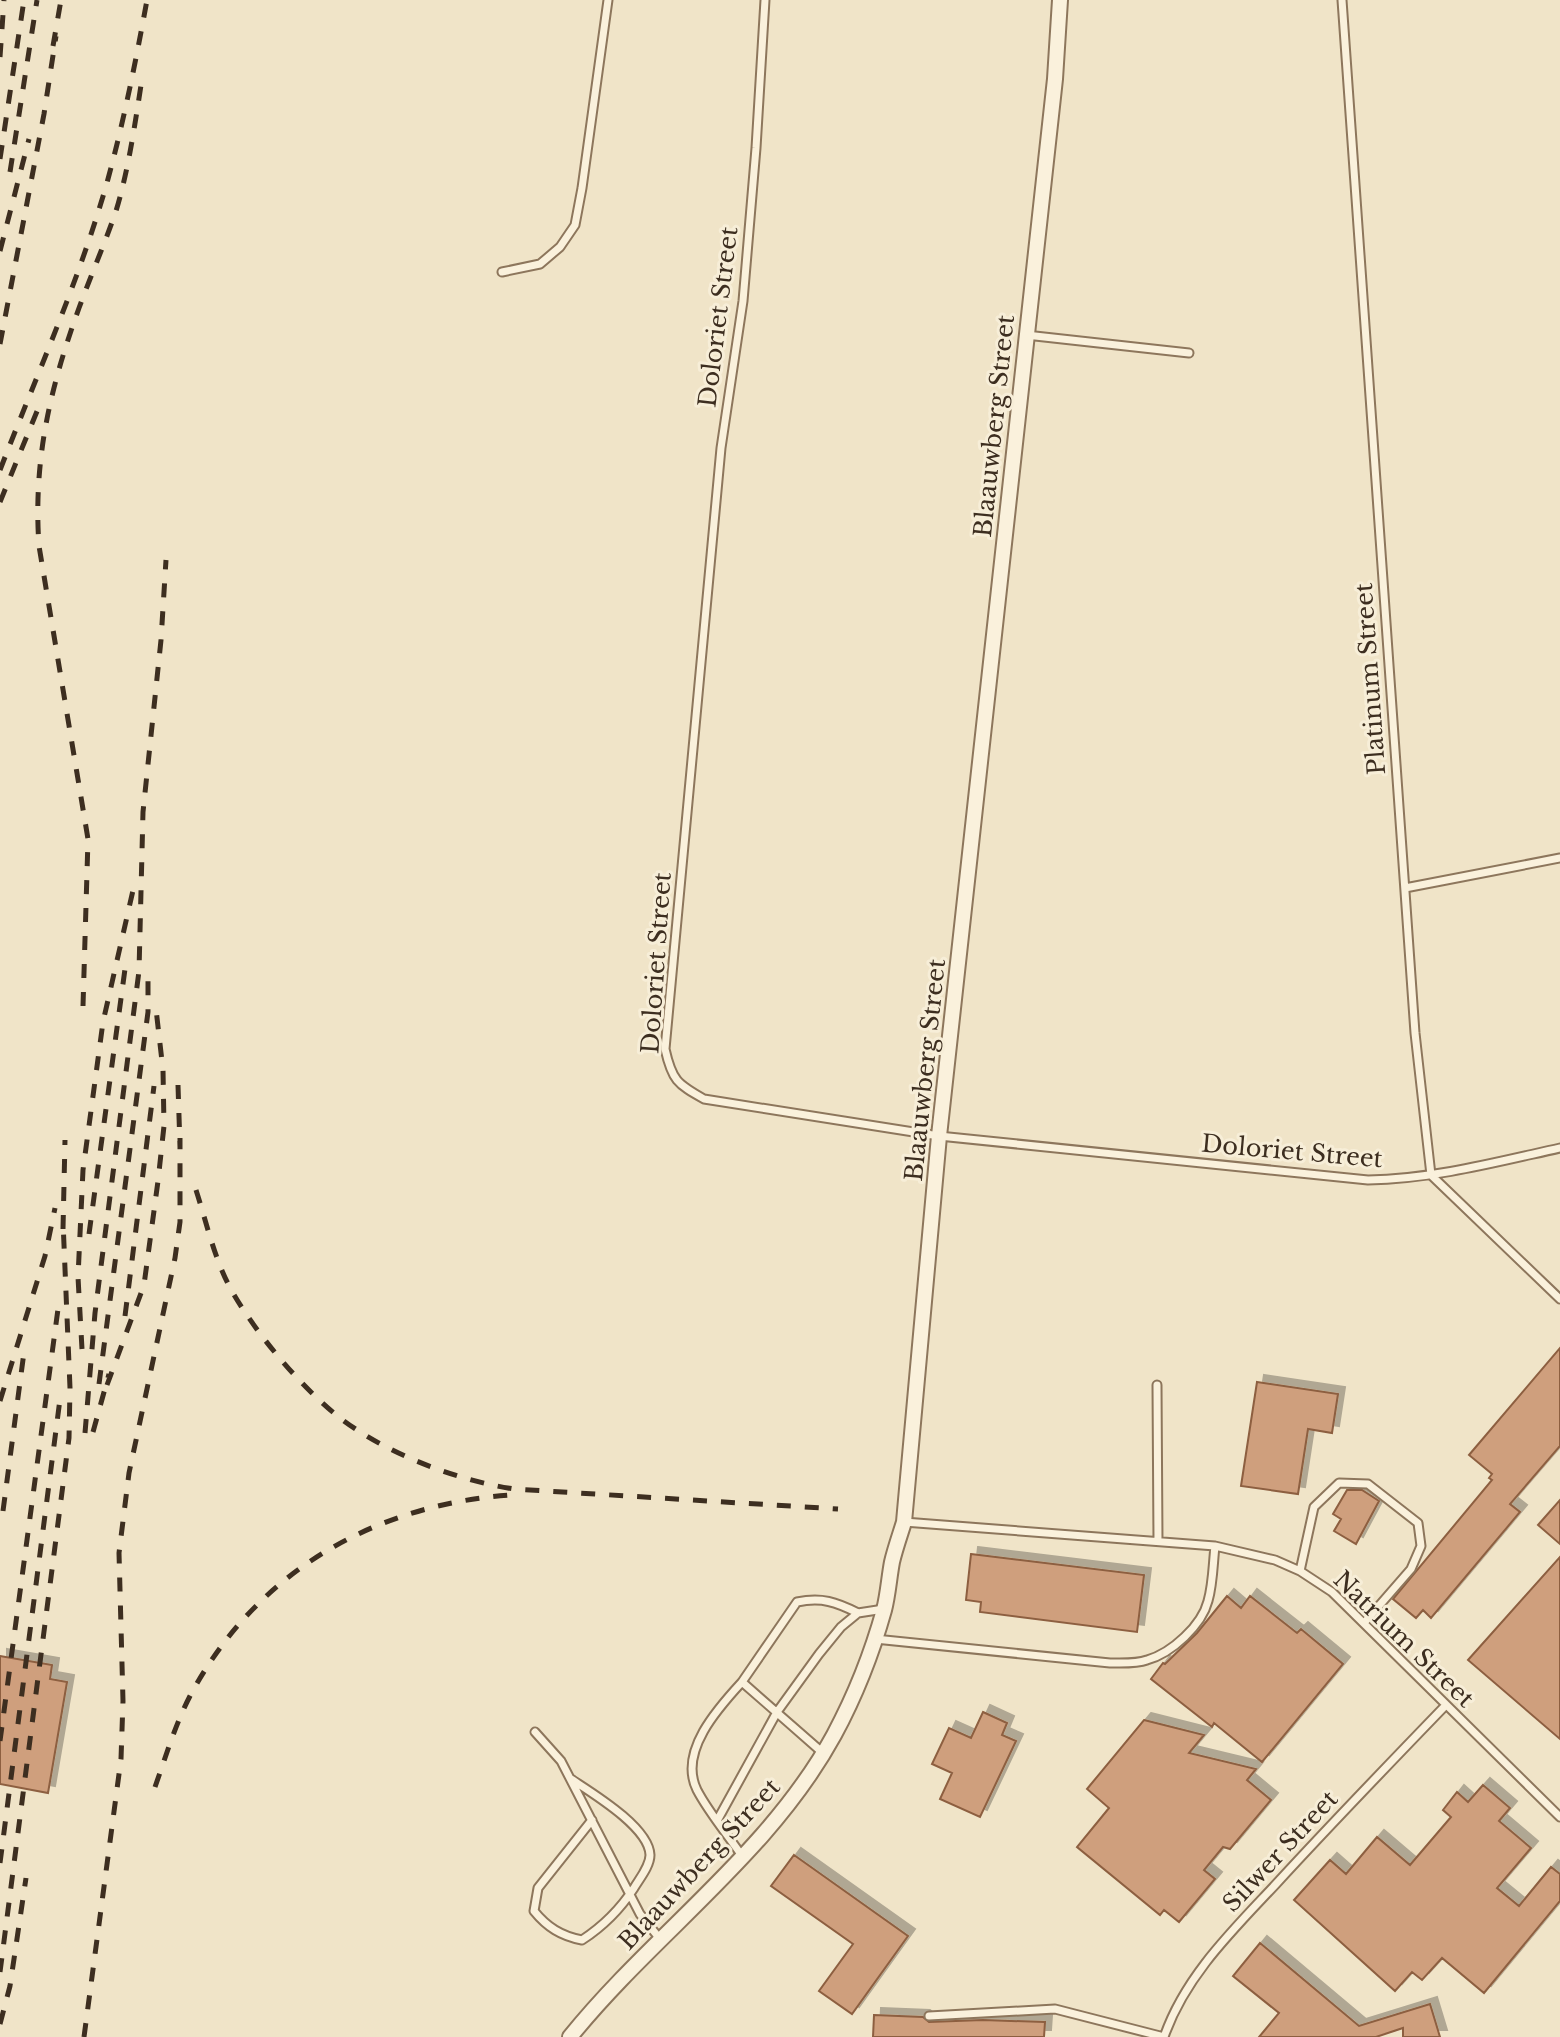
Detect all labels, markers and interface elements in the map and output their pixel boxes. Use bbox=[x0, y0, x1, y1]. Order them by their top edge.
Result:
street label: Doloriet Street bbox=[693, 225, 743, 409]
street label: Blaauwberg Street bbox=[968, 313, 1020, 539]
street label: Platinum Street bbox=[1349, 582, 1391, 776]
street label: Doloriet Street bbox=[635, 871, 677, 1055]
street label: Blaauwberg Street bbox=[899, 957, 951, 1183]
street label: Doloriet Street bbox=[1200, 1129, 1384, 1173]
street label: Natrium Street bbox=[1328, 1565, 1480, 1713]
street label: Blaauwberg Street bbox=[612, 1772, 786, 1956]
street label: Silwer Street bbox=[1217, 1784, 1343, 1918]

